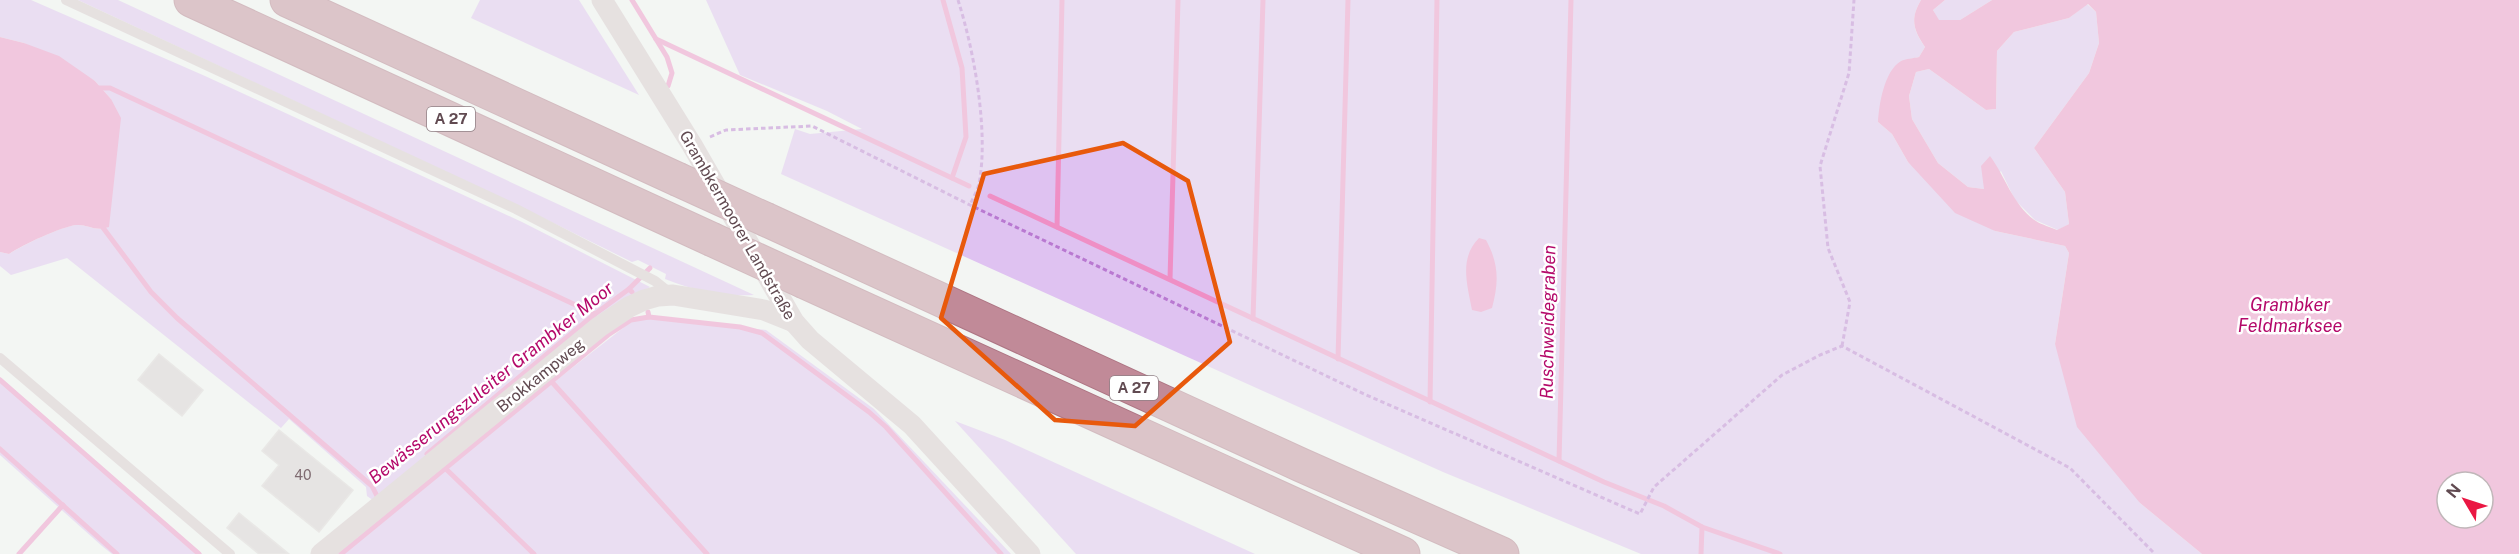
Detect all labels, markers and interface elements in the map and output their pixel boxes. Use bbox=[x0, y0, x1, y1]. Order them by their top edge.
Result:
road number: A 27 bbox=[427, 107, 475, 131]
street label: Grambkermoorer Landstraße bbox=[676, 127, 800, 323]
water label: Ruschweidegraben bbox=[1536, 245, 1559, 399]
water label: Bewässerungszuleiter Grambker Moor bbox=[364, 277, 617, 488]
water label: Grambker Feldmarksee bbox=[2238, 294, 2342, 336]
street label: Brokkampweg bbox=[493, 334, 588, 416]
road number: A 27 bbox=[1110, 376, 1158, 400]
house number: 40 bbox=[294, 467, 312, 483]
north arrow bbox=[2435, 470, 2495, 530]
text: N bbox=[2442, 480, 2465, 502]

